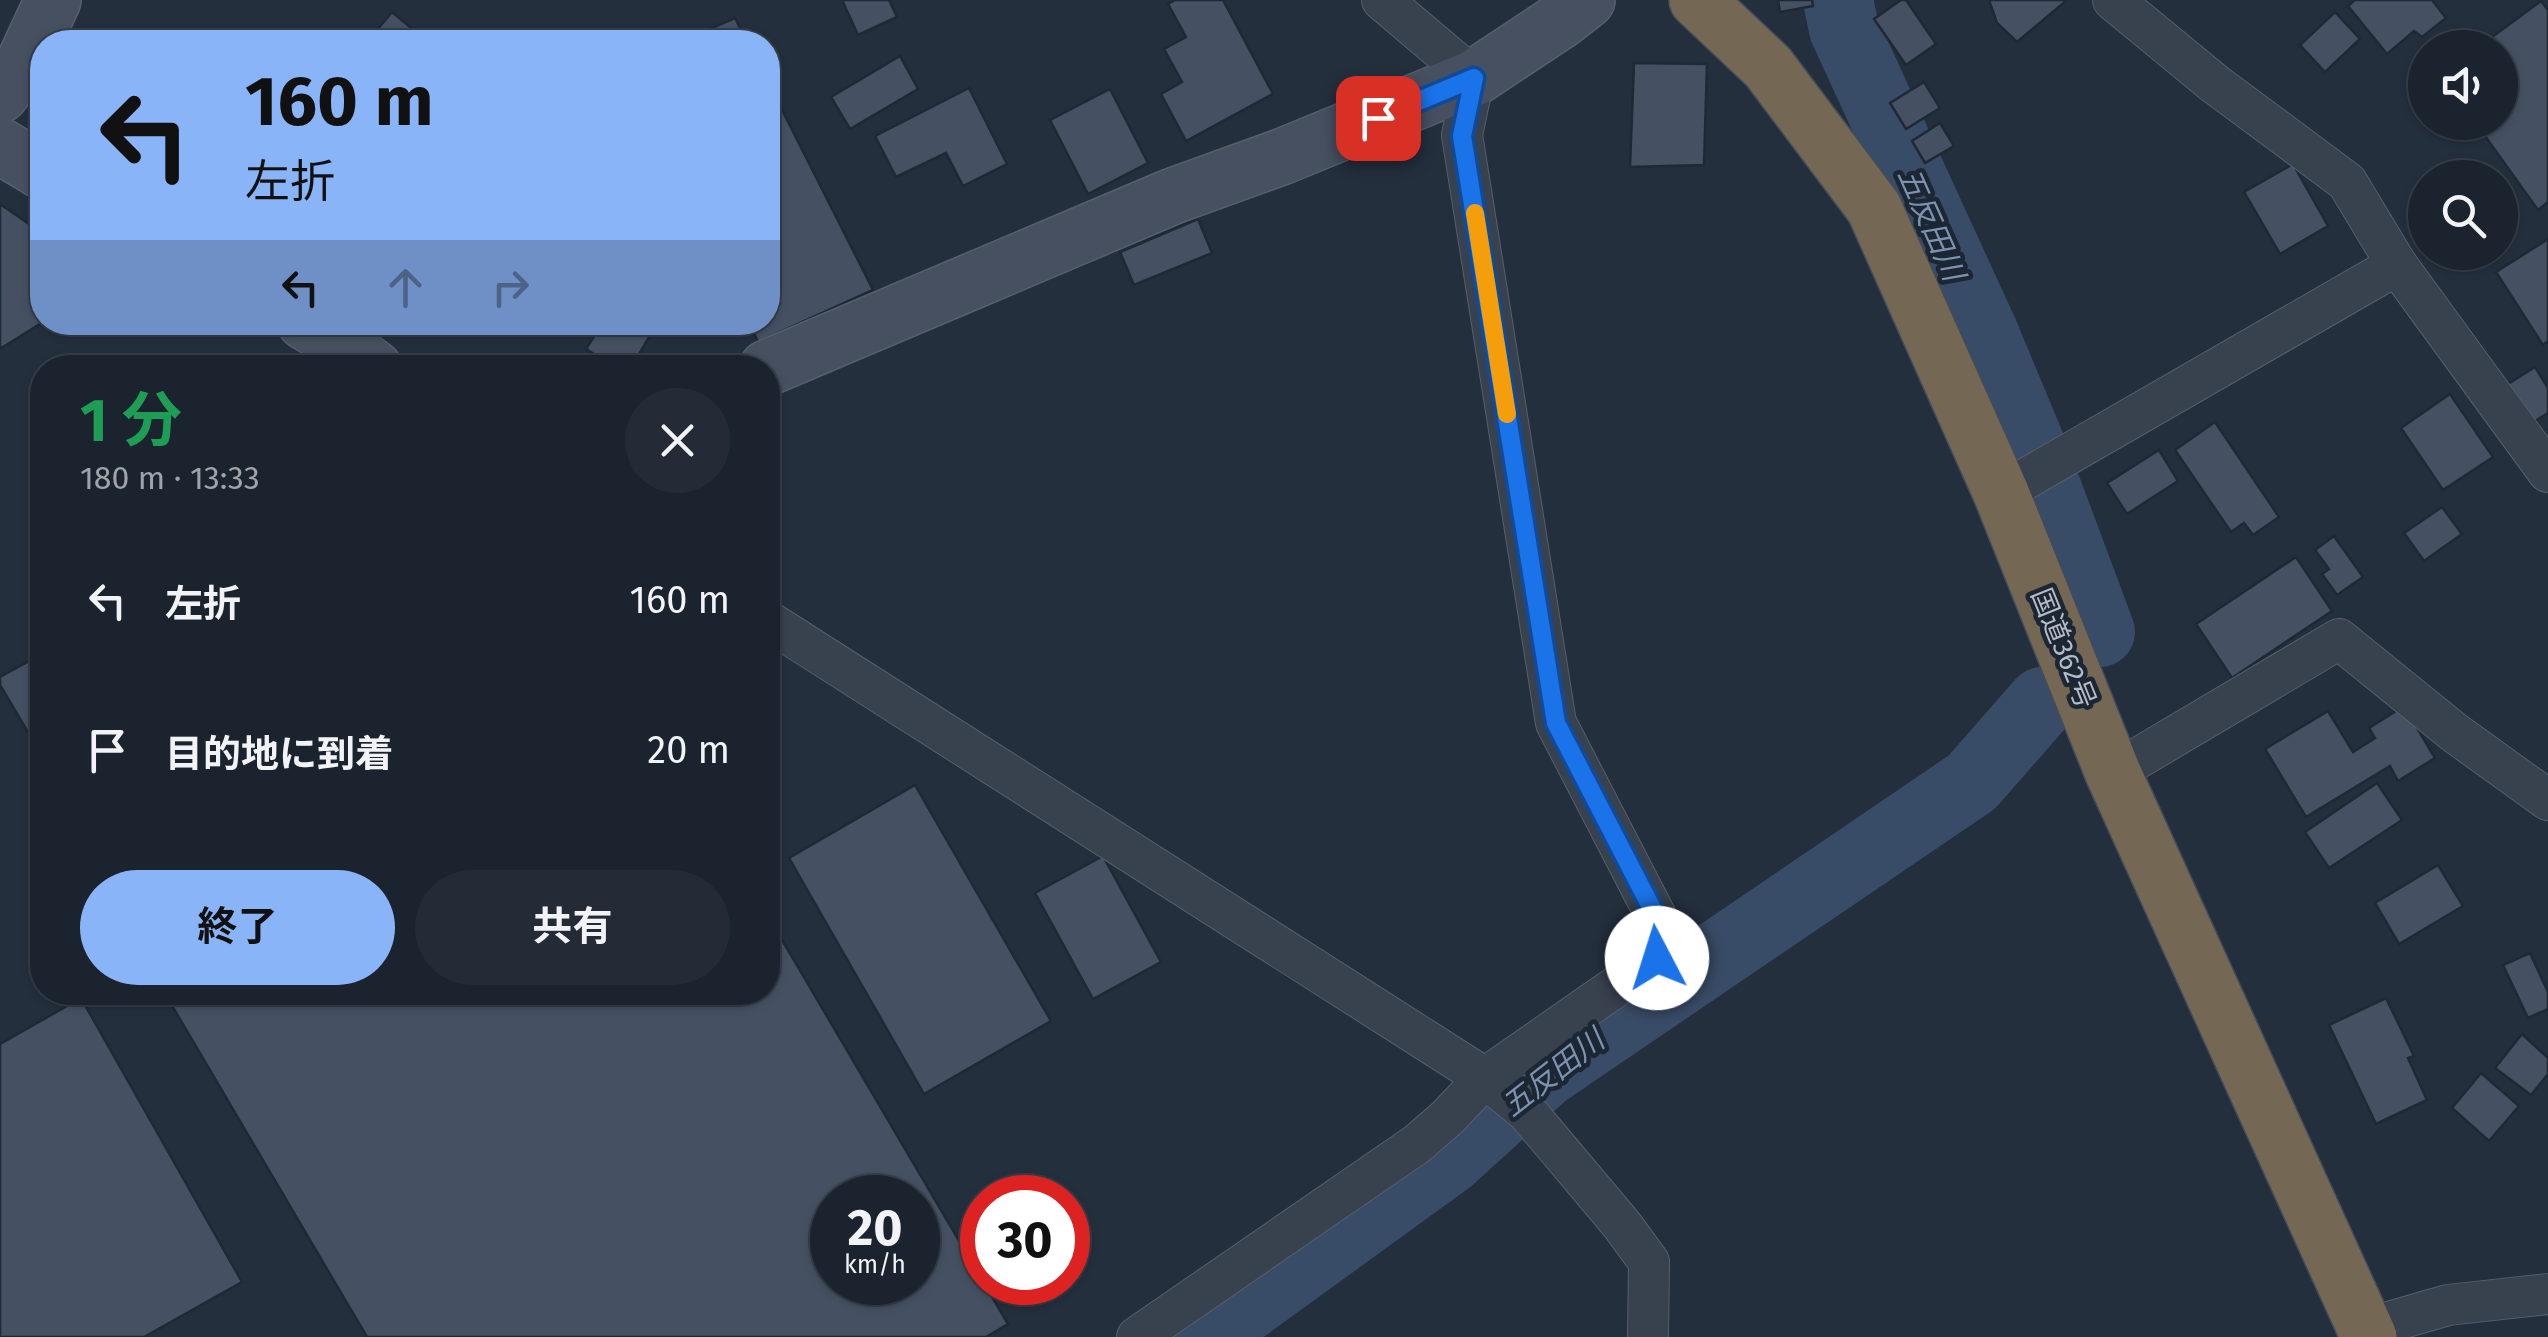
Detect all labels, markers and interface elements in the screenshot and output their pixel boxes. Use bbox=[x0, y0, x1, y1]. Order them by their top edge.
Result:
map controls bbox=[2408, 30, 2518, 270]
button: sound bbox=[2408, 30, 2518, 140]
text: 160 m bbox=[245, 60, 434, 144]
icon: left bbox=[80, 70, 210, 200]
pin bbox=[1336, 76, 1421, 161]
icon: arrive bbox=[1351, 91, 1406, 146]
text: 左折 bbox=[245, 155, 335, 209]
button: search bbox=[2408, 160, 2518, 270]
water label: 五反田川 bbox=[1890, 162, 1973, 289]
icon: left bbox=[273, 260, 328, 315]
icon: ahead bbox=[378, 260, 433, 315]
icon: right bbox=[483, 260, 538, 315]
text: 1 分 bbox=[80, 385, 182, 457]
button: close bbox=[625, 388, 730, 493]
text: 180 m · 13:33 bbox=[80, 459, 260, 497]
icon: left bbox=[80, 573, 135, 628]
text: 160 m bbox=[629, 577, 730, 623]
text: 左折 bbox=[165, 581, 241, 627]
street label: 国道362号 bbox=[2025, 583, 2103, 713]
icon: arrive bbox=[80, 723, 135, 778]
text: 20 m bbox=[647, 727, 730, 773]
text: 目的地に到着 bbox=[165, 731, 393, 777]
button: 終了 bbox=[80, 870, 395, 985]
button: 共有 bbox=[415, 870, 730, 985]
position arrow bbox=[1605, 906, 1709, 1010]
water label: 五反田川 bbox=[1495, 1020, 1614, 1124]
speed limit sign: 30 bbox=[960, 1175, 1090, 1305]
text: 20 bbox=[847, 1198, 903, 1258]
text: km/h bbox=[844, 1250, 906, 1280]

